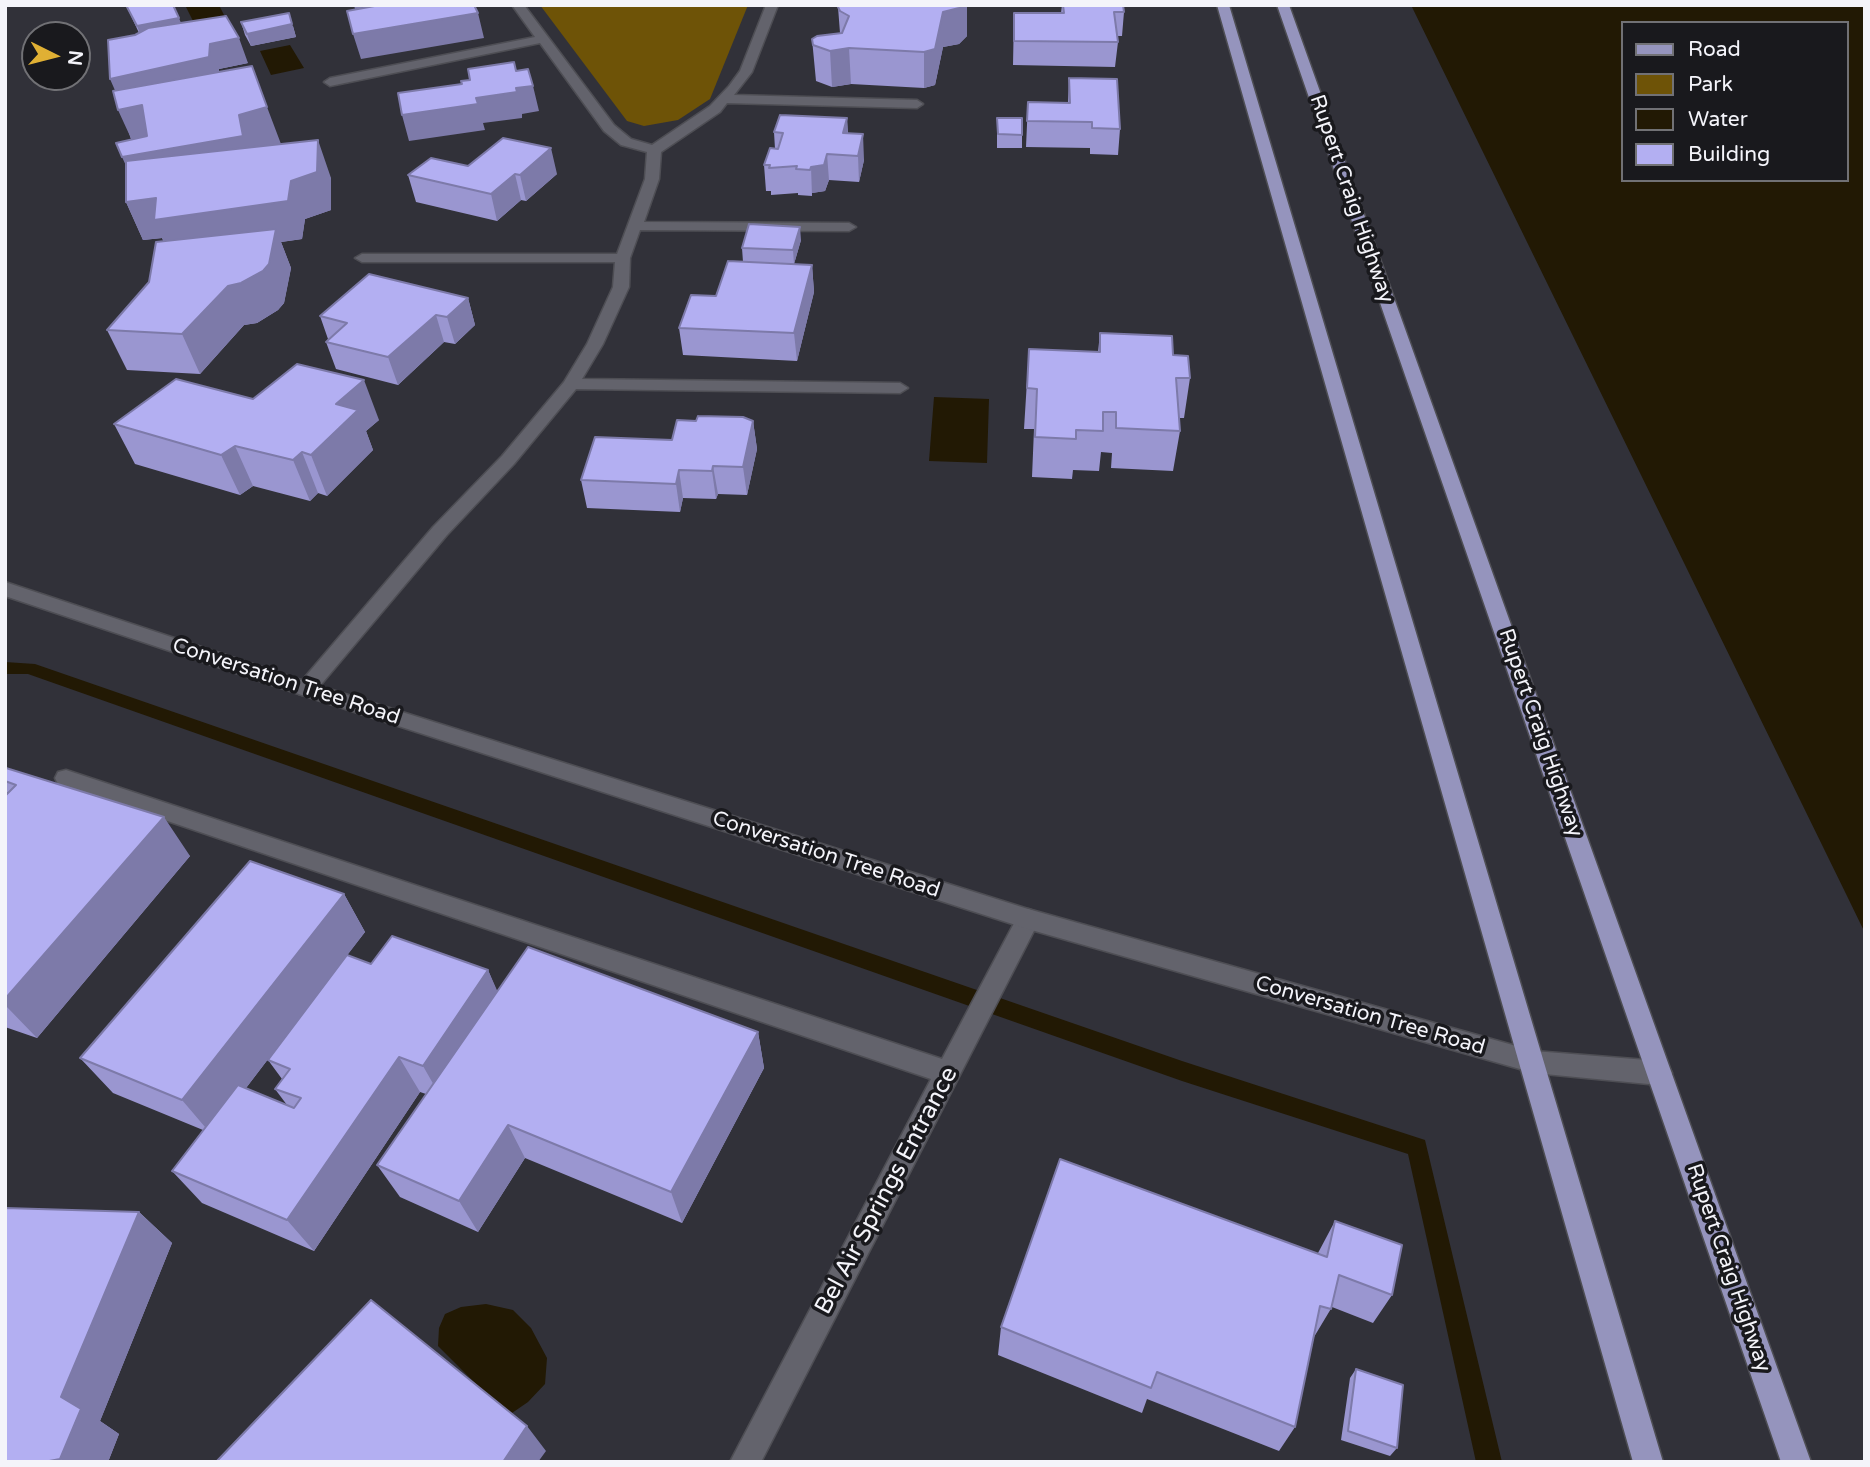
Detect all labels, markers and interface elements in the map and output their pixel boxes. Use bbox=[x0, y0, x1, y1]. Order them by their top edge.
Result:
north arrow bbox=[21, 21, 91, 91]
legend bbox=[1622, 21, 1849, 182]
text: Road bbox=[1688, 37, 1741, 62]
text: N bbox=[63, 49, 87, 67]
text: Park bbox=[1688, 72, 1733, 97]
street label: Rupert Craig Highway bbox=[1303, 91, 1399, 307]
text: Water bbox=[1688, 107, 1748, 132]
text: Building bbox=[1688, 142, 1770, 167]
street label: Rupert Craig Highway bbox=[1492, 625, 1588, 841]
street label: Conversation Tree Road bbox=[169, 633, 403, 731]
street label: Conversation Tree Road bbox=[709, 806, 943, 904]
street label: Conversation Tree Road bbox=[1252, 971, 1488, 1061]
street label: Bel Air Springs Entrance bbox=[809, 1062, 965, 1320]
street label: Rupert Craig Highway bbox=[1680, 1160, 1776, 1376]

